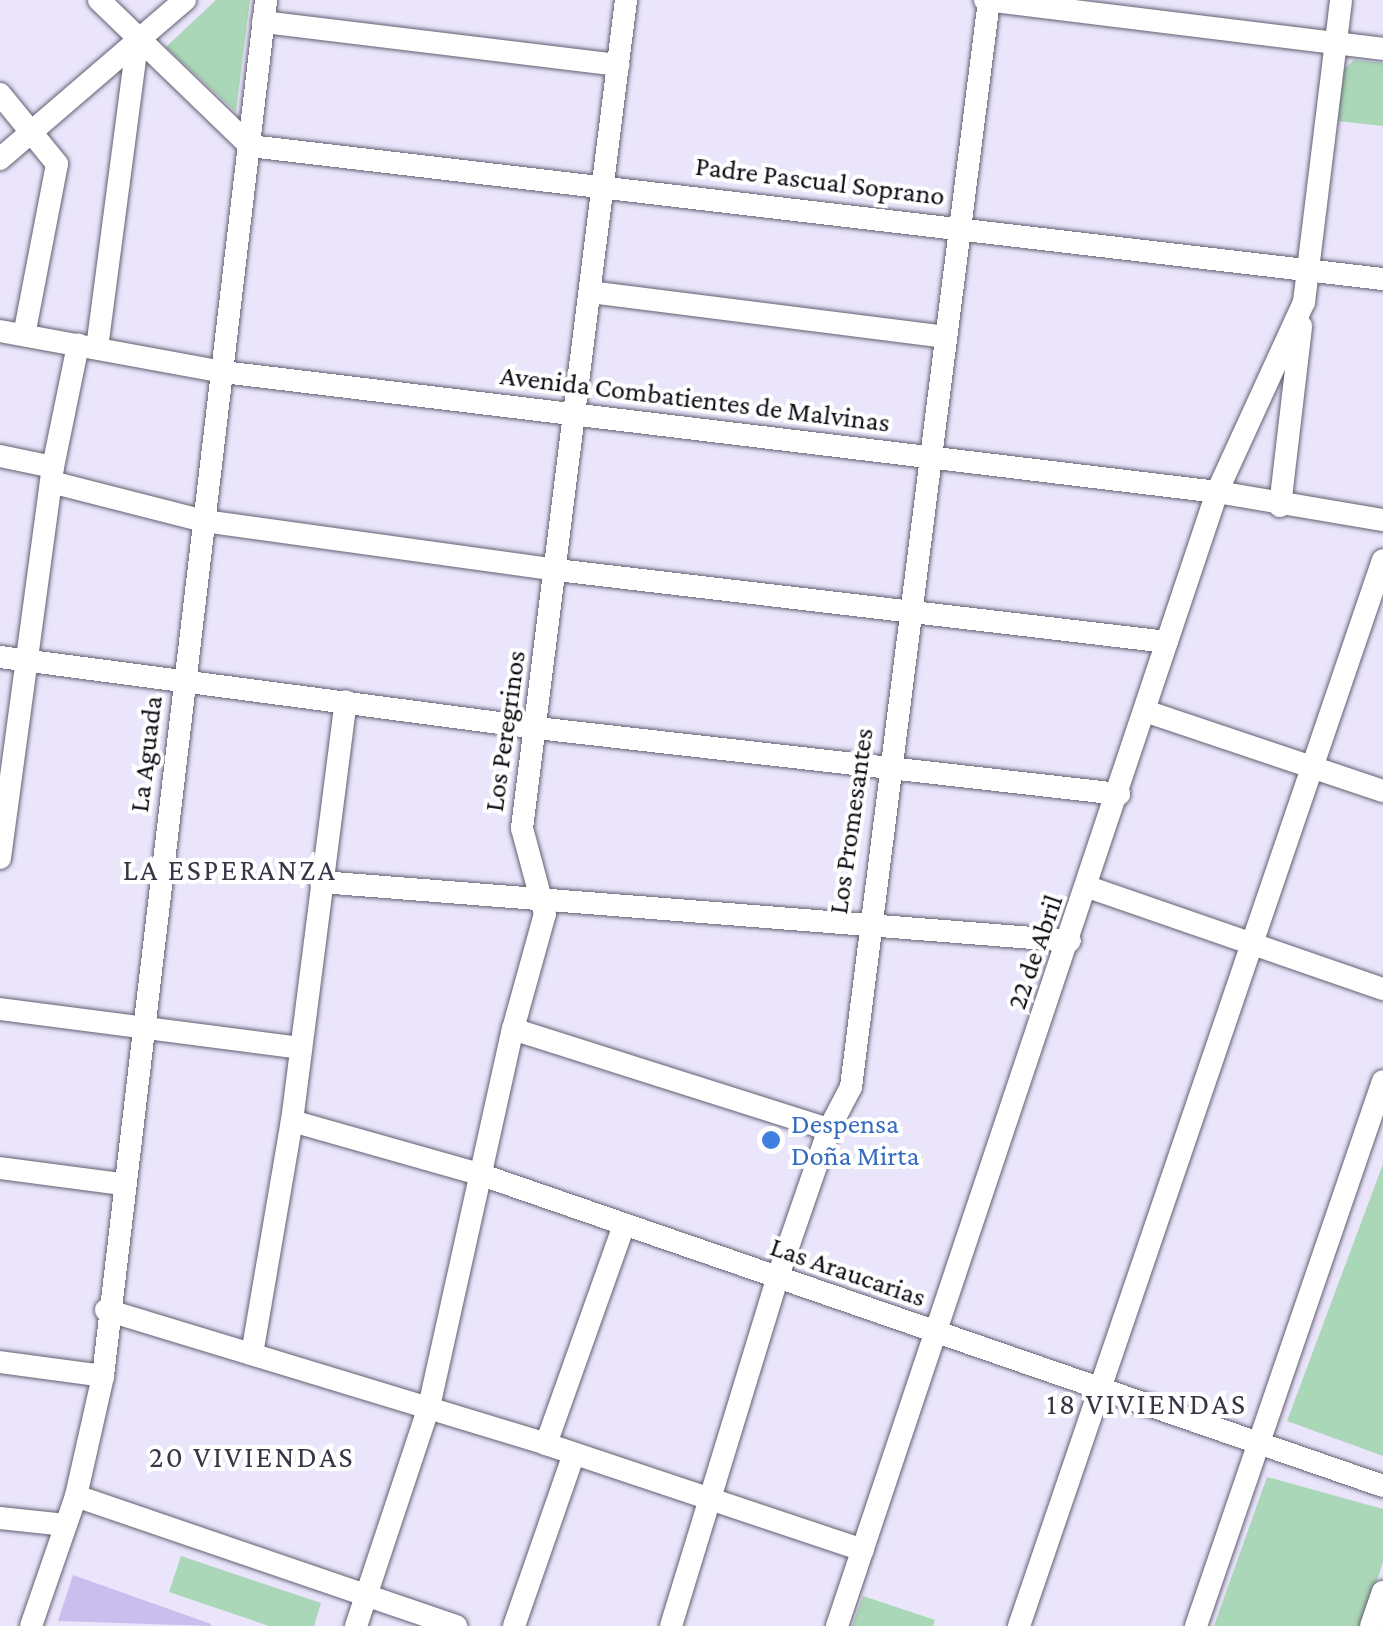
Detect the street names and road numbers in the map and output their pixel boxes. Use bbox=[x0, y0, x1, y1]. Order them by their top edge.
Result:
street label: Padre Pascual Soprano bbox=[693, 149, 947, 213]
street label: Avenida Combatientes de Malvinas bbox=[498, 358, 892, 440]
street label: Los Peregrinos bbox=[477, 648, 533, 814]
street label: La Aguada bbox=[122, 694, 170, 814]
street label: Los Promesantes bbox=[821, 726, 881, 916]
street label: 22 de Abril bbox=[1000, 890, 1070, 1014]
street label: Las Araucarias bbox=[766, 1230, 930, 1314]

